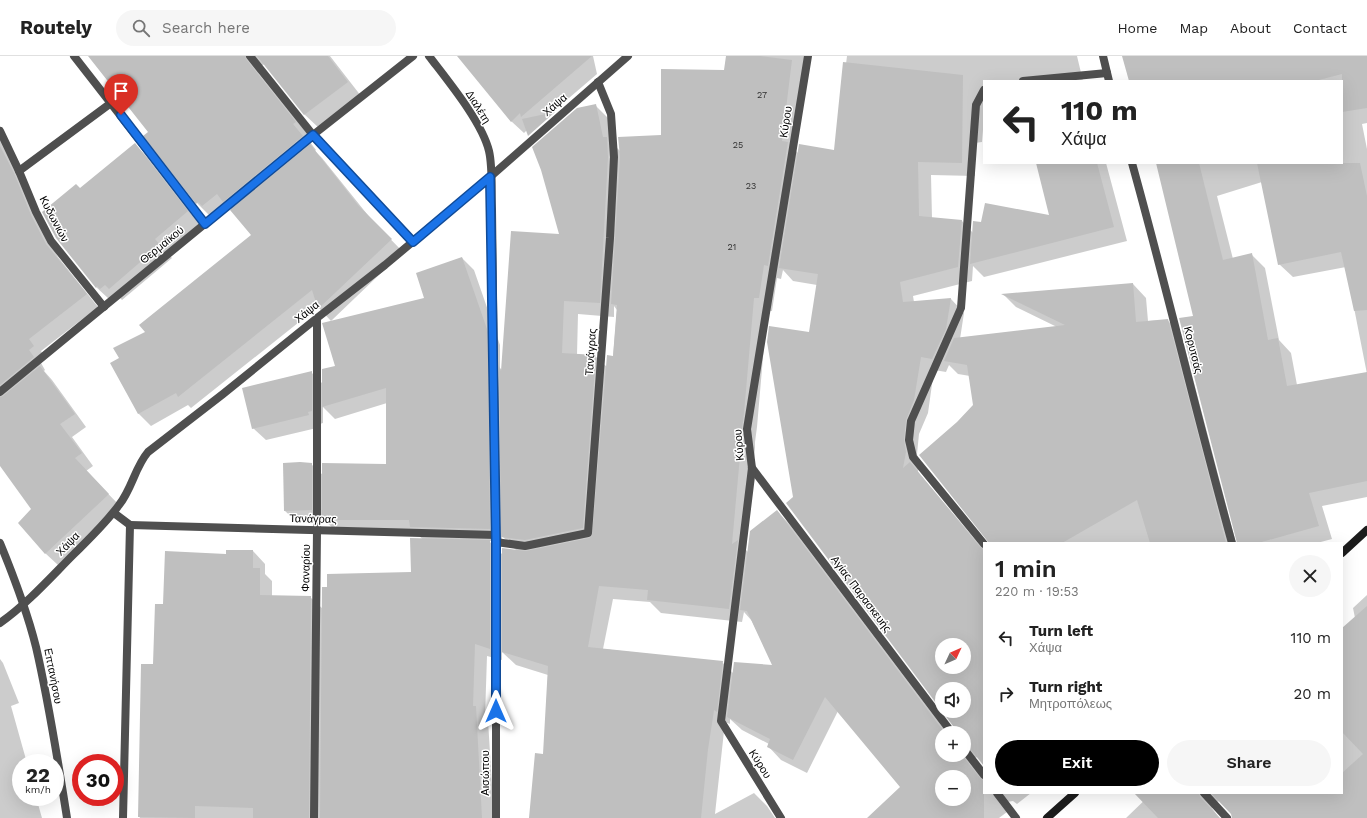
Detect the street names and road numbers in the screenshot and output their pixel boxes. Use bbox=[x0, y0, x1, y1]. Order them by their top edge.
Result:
street label: Διαλέτη bbox=[463, 88, 493, 126]
street label: Χάψα bbox=[540, 91, 570, 119]
street label: Κύρου bbox=[777, 105, 795, 139]
street label: Κυδωνιών bbox=[36, 194, 72, 245]
street label: Θερμαϊκού bbox=[137, 223, 187, 267]
street label: Χάψα bbox=[292, 298, 322, 326]
street label: Κορυτσάς bbox=[1181, 325, 1205, 375]
street label: Τανάγρας bbox=[583, 328, 599, 376]
street label: Κύρου bbox=[731, 429, 747, 461]
street label: Τανάγρας bbox=[289, 512, 337, 526]
street label: Χάψα bbox=[54, 529, 83, 559]
street label: Φαναρίου bbox=[299, 544, 313, 592]
street label: Αγίας Παρασκευής bbox=[828, 553, 894, 635]
street label: Επτανήσου bbox=[41, 647, 65, 705]
street label: Κύρου bbox=[746, 747, 774, 781]
street label: Αισώπου bbox=[479, 750, 492, 796]

